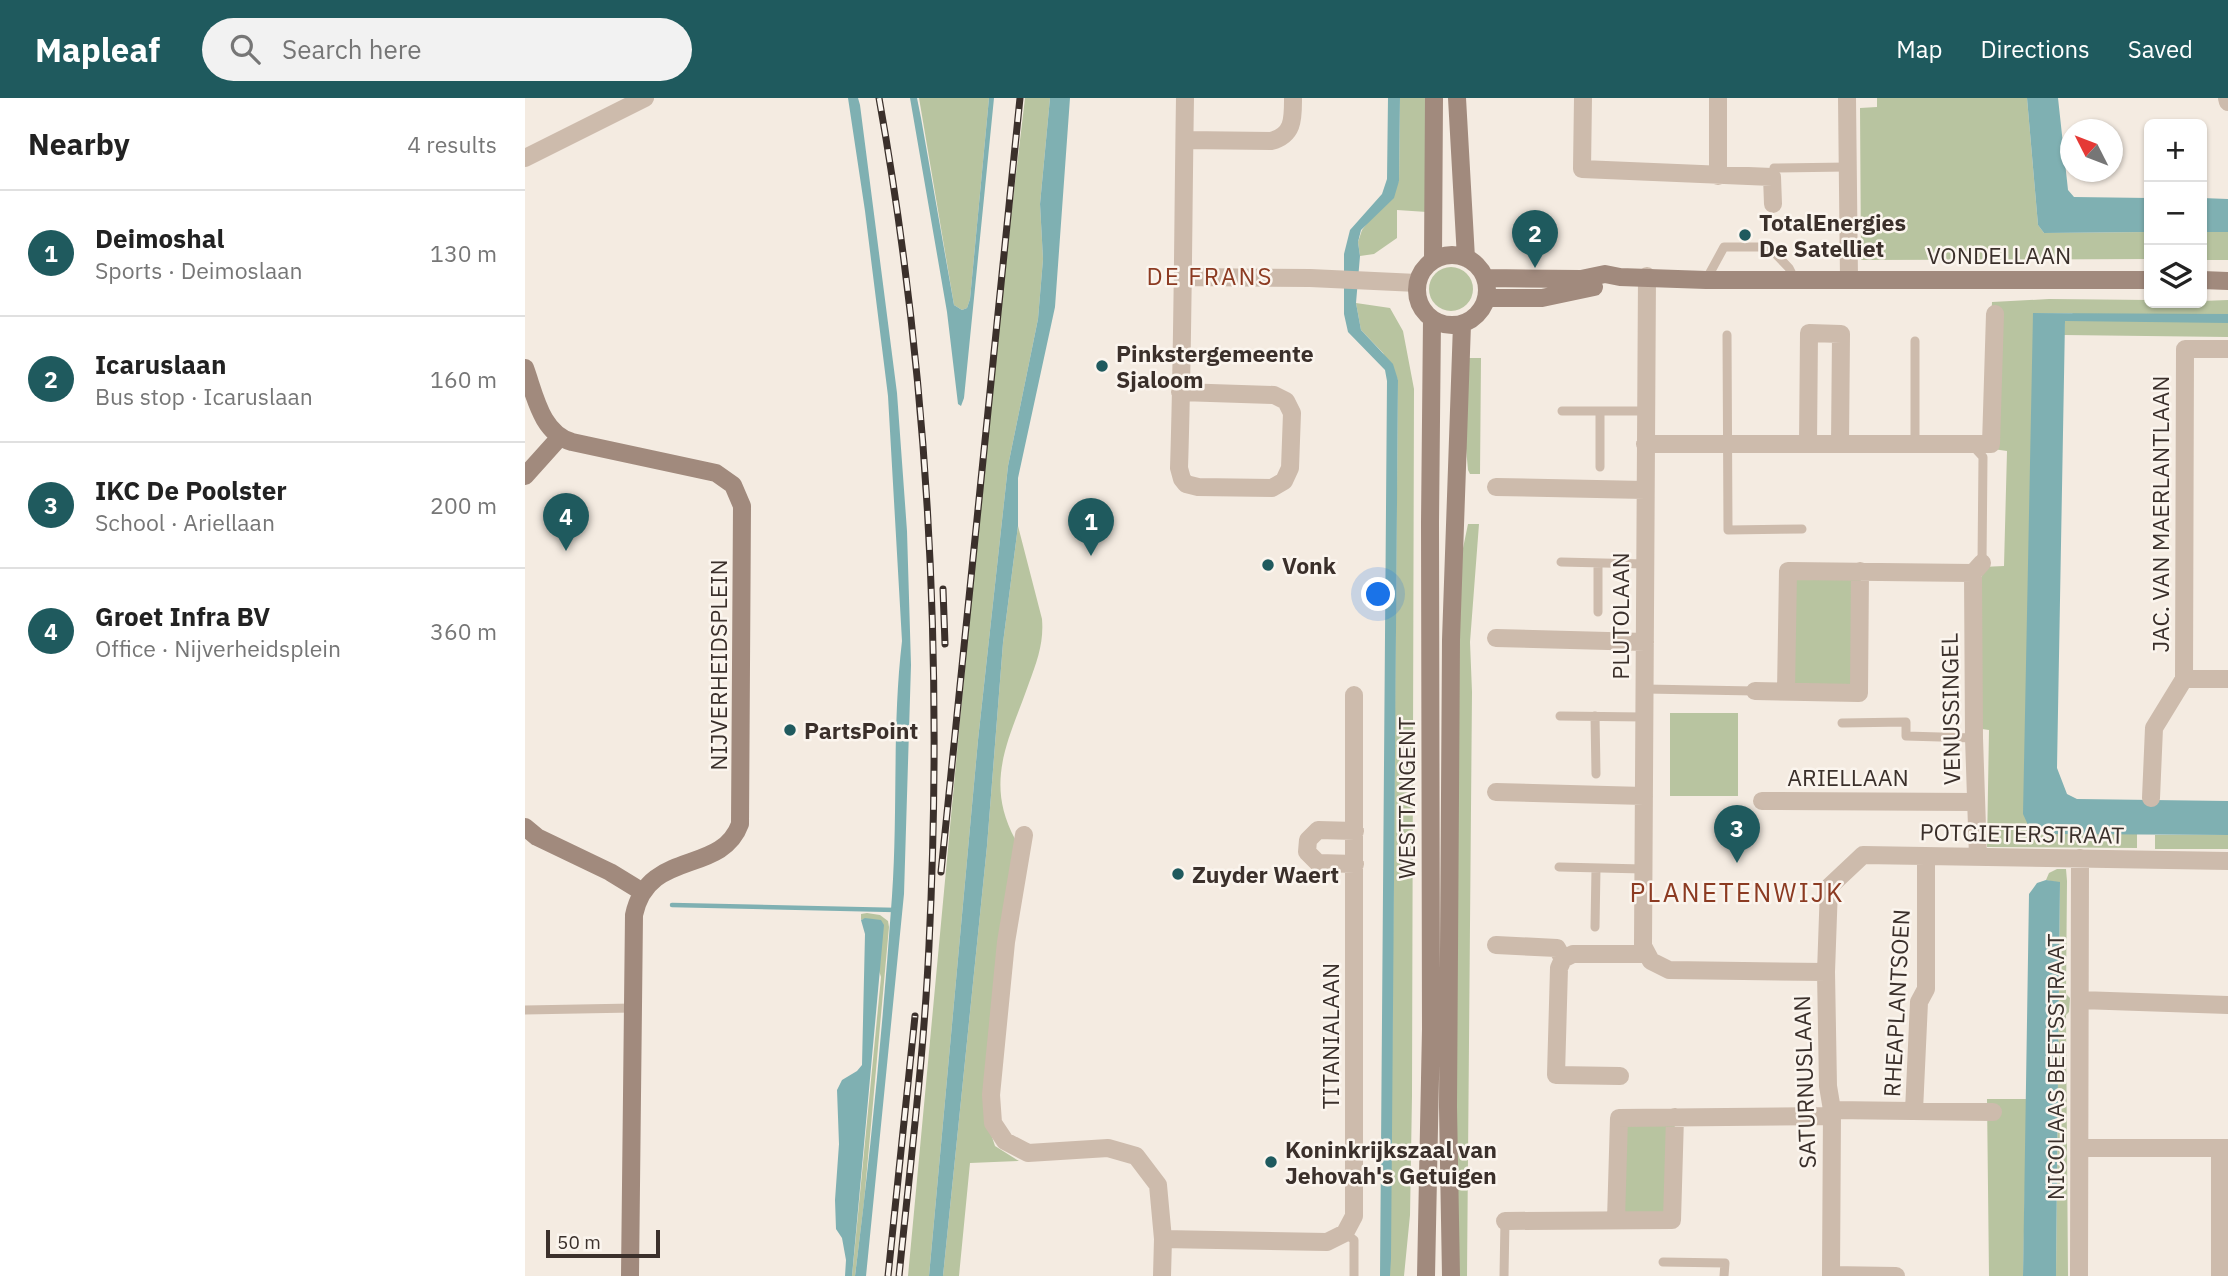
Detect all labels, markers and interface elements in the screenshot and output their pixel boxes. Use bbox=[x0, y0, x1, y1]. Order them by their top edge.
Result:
search box bbox=[202, 18, 692, 81]
text: Mapleaf bbox=[35, 28, 160, 71]
icon: search bbox=[226, 30, 264, 68]
text: Search here bbox=[282, 32, 422, 66]
text: Map bbox=[1896, 33, 1942, 65]
text: Directions bbox=[1980, 33, 2090, 65]
text: Saved bbox=[2128, 33, 2193, 65]
north arrow bbox=[2060, 119, 2123, 182]
map controls bbox=[2144, 119, 2207, 308]
button: + bbox=[2144, 119, 2207, 182]
text: Nearby bbox=[28, 124, 130, 163]
text: 4 results bbox=[407, 129, 497, 159]
button: − bbox=[2144, 182, 2207, 245]
place label: TotalEnergies De Satelliet bbox=[1759, 207, 1906, 263]
pin: 2 bbox=[1512, 210, 1558, 268]
text: Deimoshal bbox=[95, 221, 224, 255]
marker: TotalEnergies De Satelliet bbox=[1737, 227, 1753, 243]
text: 1 bbox=[44, 238, 58, 268]
text: 130 m bbox=[430, 238, 497, 268]
street label: VONDELLAAN bbox=[1927, 240, 2071, 270]
button: layers bbox=[2144, 245, 2207, 308]
text: Sports · Deimoslaan bbox=[95, 255, 303, 285]
district label: DE FRANS bbox=[1147, 260, 1273, 292]
place label: Pinkstergemeente Sjaloom bbox=[1116, 338, 1314, 394]
text: Icaruslaan bbox=[95, 347, 226, 381]
marker: Pinkstergemeente Sjaloom bbox=[1094, 358, 1110, 374]
text: 2 bbox=[44, 364, 58, 394]
text: 160 m bbox=[430, 364, 497, 394]
street label: JAC. VAN MAERLANTLAAN bbox=[2145, 375, 2175, 653]
text: Bus stop · Icaruslaan bbox=[95, 381, 313, 411]
text: IKC De Poolster bbox=[95, 473, 287, 507]
text: 3 bbox=[44, 490, 58, 520]
text: 200 m bbox=[430, 490, 497, 520]
pin: 4 bbox=[543, 493, 589, 551]
pin: 1 bbox=[1068, 498, 1114, 556]
text: School · Ariellaan bbox=[95, 507, 275, 537]
place label: Vonk bbox=[1282, 550, 1337, 580]
street label: PLUTOLAAN bbox=[1605, 552, 1635, 680]
marker: Vonk bbox=[1260, 557, 1276, 573]
street label: NIJVERHEIDSPLEIN bbox=[703, 559, 733, 771]
your location bbox=[1361, 577, 1395, 611]
text: Groet Infra BV bbox=[95, 599, 270, 633]
text: 4 bbox=[44, 616, 58, 646]
text: 360 m bbox=[430, 616, 497, 646]
text: Office · Nijverheidsplein bbox=[95, 633, 341, 663]
street label: VENUSSINGEL bbox=[1934, 633, 1966, 785]
place label: PartsPoint bbox=[804, 715, 919, 745]
street label: WESTTANGENT bbox=[1391, 717, 1421, 879]
marker: PartsPoint bbox=[782, 722, 798, 738]
street label: ARIELLAAN bbox=[1787, 762, 1909, 792]
pin: 3 bbox=[1714, 805, 1760, 863]
street label: POTGIETERSTRAAT bbox=[1919, 816, 2125, 850]
place label: Zuyder Waert bbox=[1192, 859, 1339, 889]
marker: Zuyder Waert bbox=[1170, 866, 1186, 882]
district label: PLANETENWIJK bbox=[1629, 875, 1845, 909]
street label: RHEAPLANTSOEN bbox=[1876, 908, 1916, 1098]
street label: NICOLAAS BEETSSTRAAT bbox=[2040, 934, 2070, 1200]
street label: TITANIALAAN bbox=[1315, 963, 1345, 1109]
street label: SATURNUSLAAN bbox=[1786, 995, 1822, 1169]
place label: Koninkrijkszaal van Jehovah's Getuigen bbox=[1285, 1134, 1497, 1190]
marker: Koninkrijkszaal van Jehovah's Getuigen bbox=[1263, 1154, 1279, 1170]
scale bar bbox=[546, 1227, 660, 1259]
text: 50 m bbox=[557, 1230, 601, 1254]

